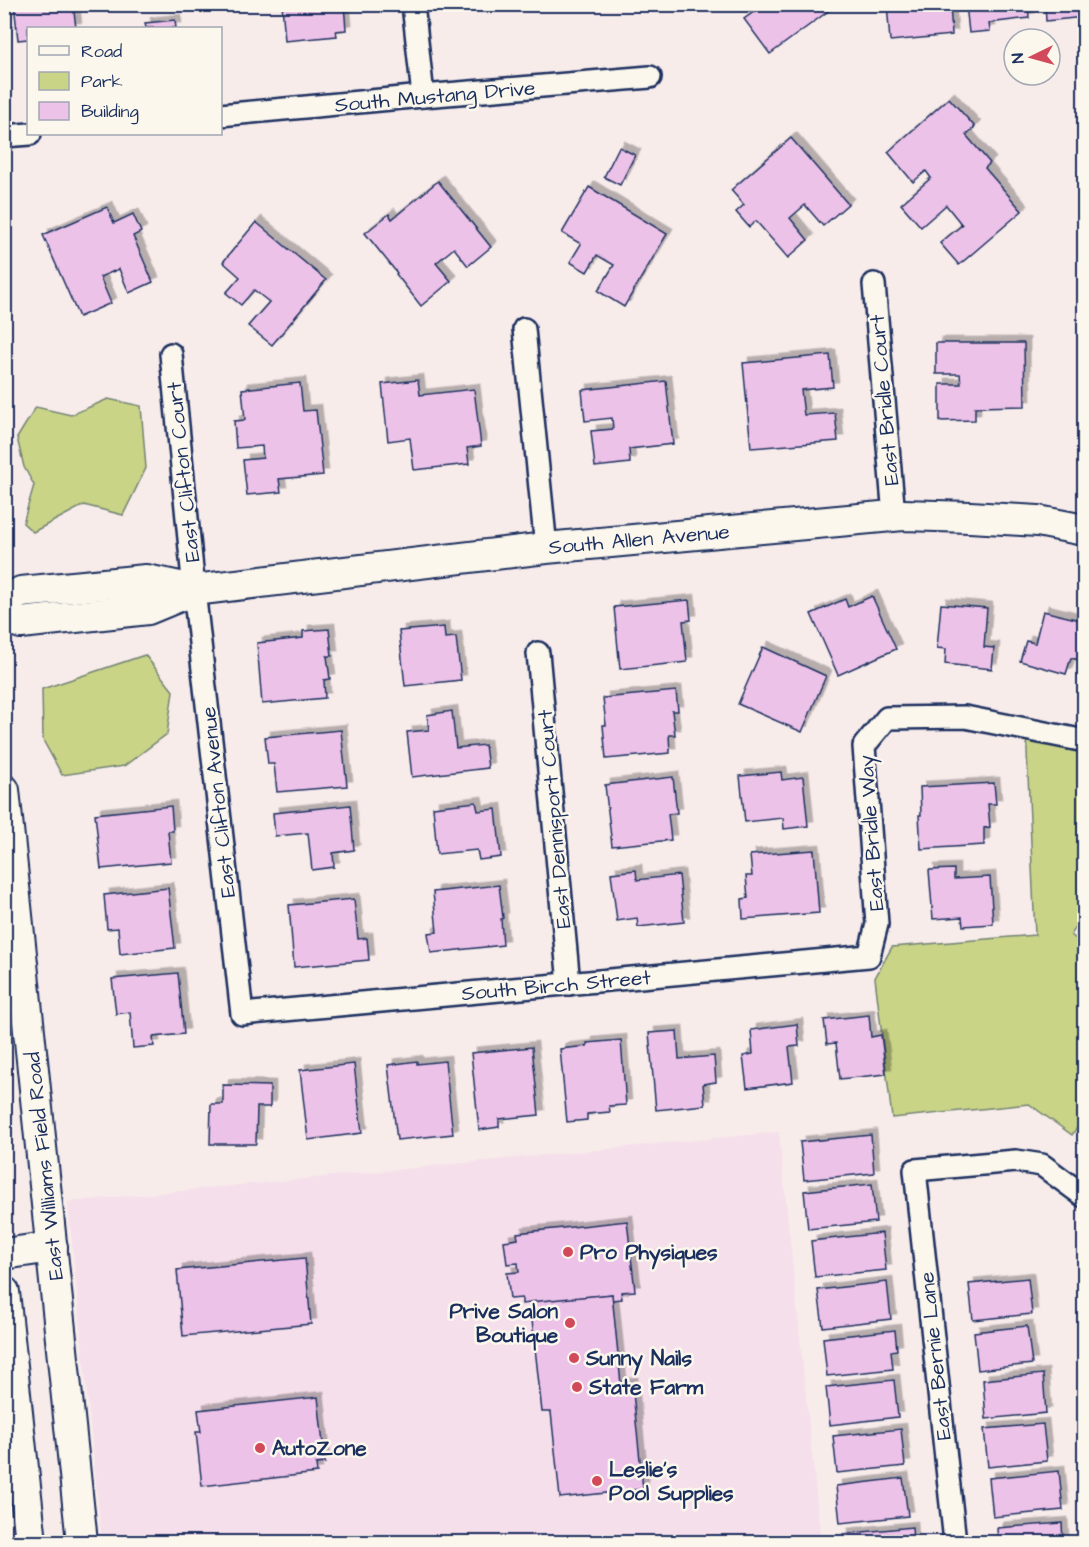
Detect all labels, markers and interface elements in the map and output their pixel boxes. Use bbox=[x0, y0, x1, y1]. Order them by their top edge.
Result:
legend bbox=[27, 27, 222, 135]
north arrow bbox=[1002, 27, 1062, 87]
text: Road bbox=[81, 39, 122, 64]
text: N bbox=[1007, 52, 1029, 64]
text: Park bbox=[81, 69, 123, 94]
street label: South Mustang Drive bbox=[333, 73, 537, 122]
text: Building bbox=[81, 99, 139, 125]
street label: East Bridle Court bbox=[863, 313, 906, 487]
street label: East Clifton Court bbox=[160, 380, 207, 563]
street label: South Allen Avenue bbox=[547, 517, 731, 562]
street label: East Clifton Avenue bbox=[194, 705, 243, 899]
street label: East Dennisport Court bbox=[530, 708, 580, 930]
street label: East Bridle Way bbox=[852, 754, 893, 912]
street label: South Birch Street bbox=[460, 963, 652, 1008]
street label: East Williams Field Road bbox=[18, 1050, 71, 1281]
place label: Pro Physiques bbox=[580, 1238, 718, 1270]
marker: Pro Physiques bbox=[561, 1245, 575, 1259]
street label: East Bernie Lane bbox=[912, 1270, 959, 1441]
place label: Prive Salon Boutique bbox=[449, 1297, 559, 1351]
marker: Prive Salon Boutique bbox=[563, 1316, 577, 1330]
place label: Sunny Nails bbox=[585, 1344, 692, 1376]
marker: Sunny Nails bbox=[567, 1351, 581, 1365]
place label: State Farm bbox=[588, 1373, 704, 1402]
marker: State Farm bbox=[570, 1380, 584, 1394]
place label: AutoZone bbox=[272, 1434, 367, 1463]
marker: AutoZone bbox=[253, 1441, 267, 1455]
place label: Leslie's Pool Supplies bbox=[609, 1455, 734, 1509]
marker: Leslie's Pool Supplies bbox=[590, 1474, 604, 1488]

